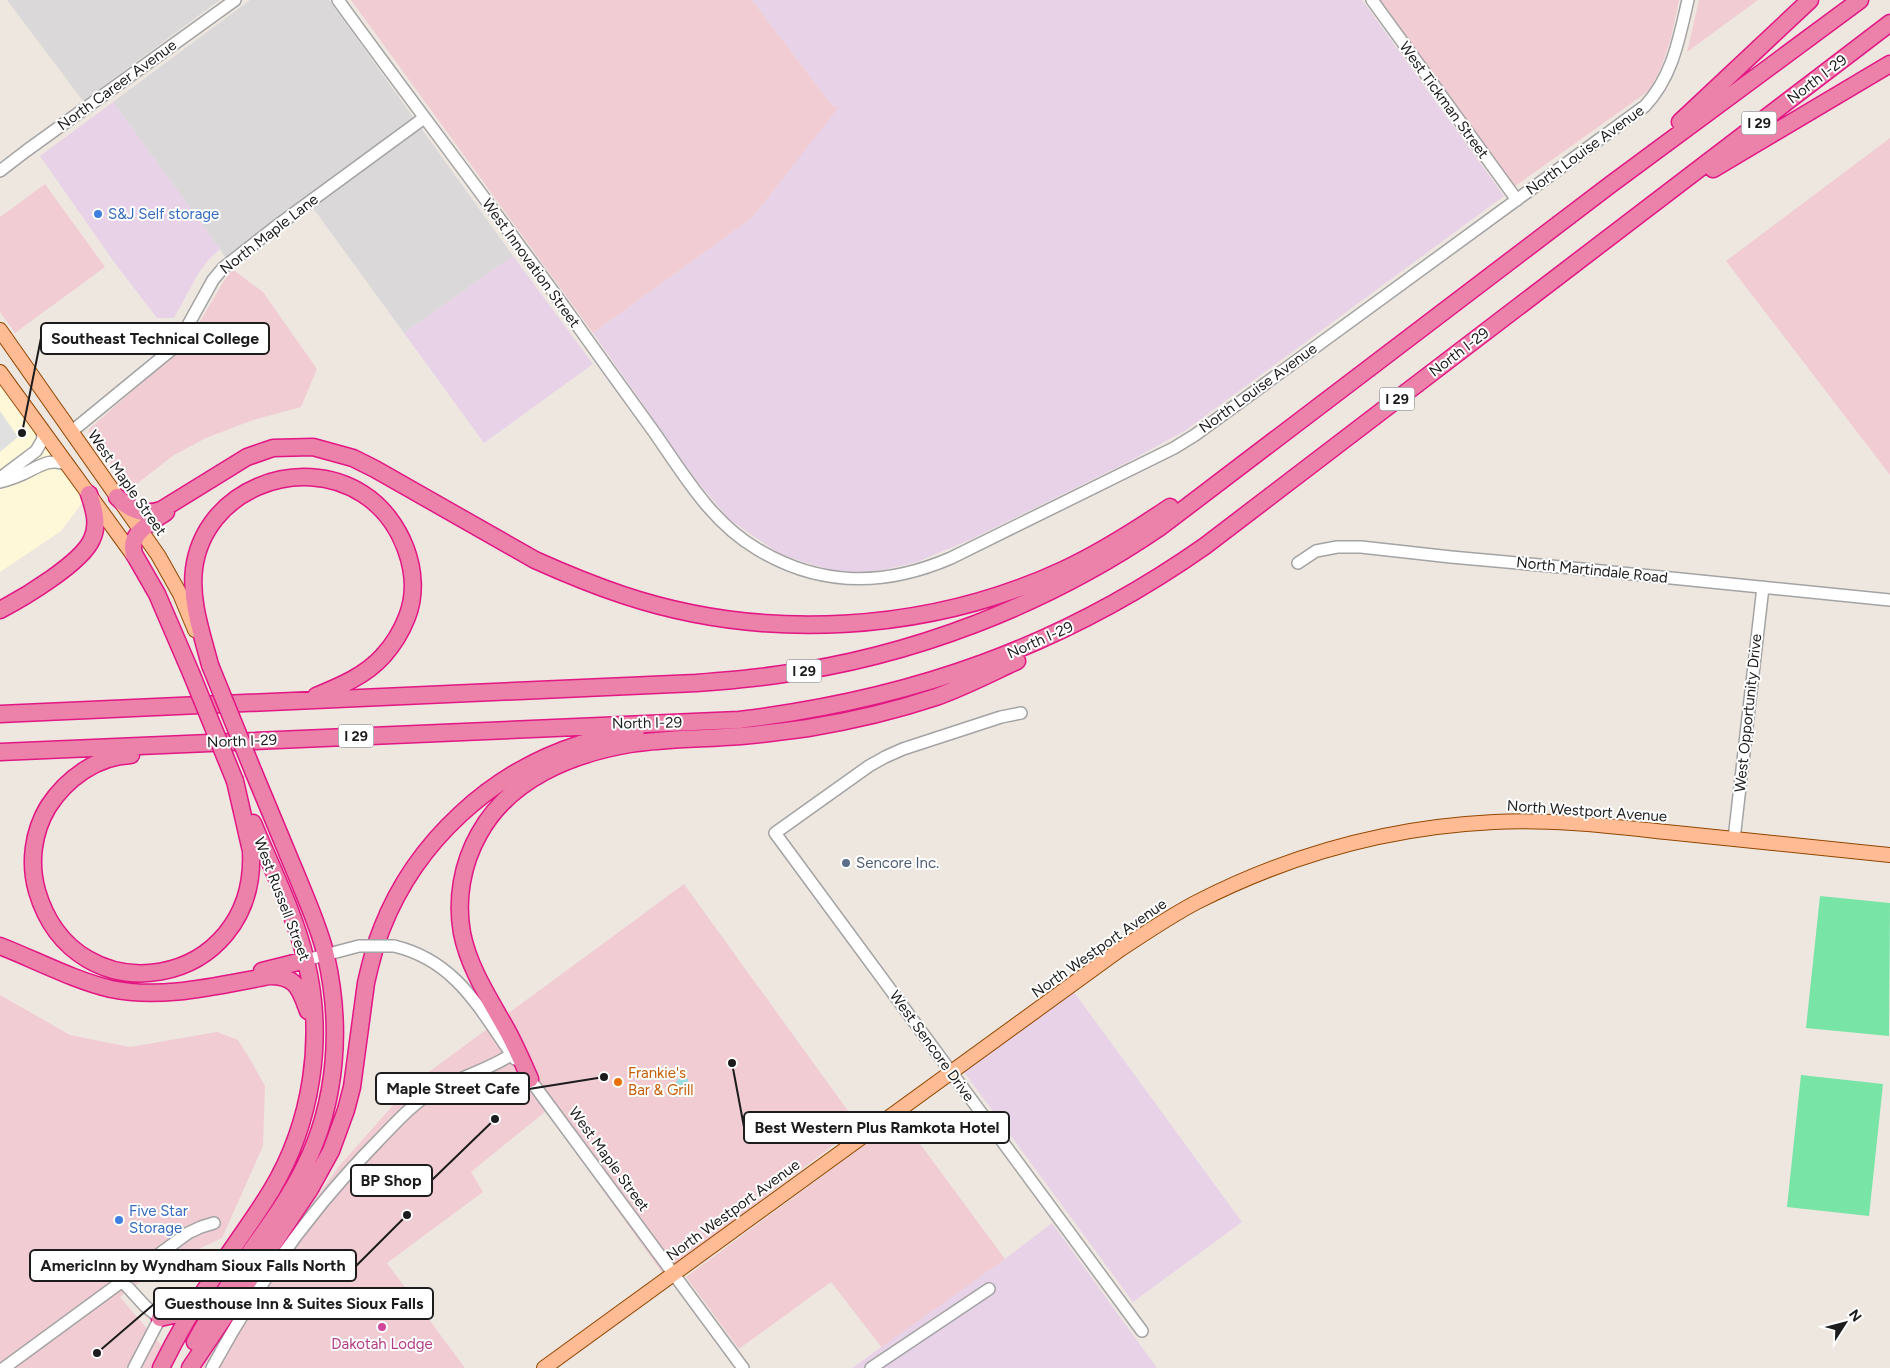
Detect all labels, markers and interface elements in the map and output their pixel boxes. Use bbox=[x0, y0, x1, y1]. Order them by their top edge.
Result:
street label: North Career Avenue bbox=[54, 36, 180, 134]
street label: West Tickman Street bbox=[1396, 38, 1493, 162]
street label: North I-29 bbox=[1784, 51, 1850, 107]
street label: North Louise Avenue bbox=[1523, 101, 1647, 199]
road number: I 29 bbox=[1742, 112, 1776, 134]
street label: North Maple Lane bbox=[216, 190, 322, 278]
street label: West Innovation Street bbox=[478, 195, 584, 331]
place label: S&J Self storage bbox=[108, 205, 219, 223]
marker: S&J Self storage bbox=[92, 208, 104, 220]
callout: Southeast Technical College bbox=[41, 323, 269, 354]
street label: North I-29 bbox=[1426, 324, 1492, 380]
text: Southeast Technical College bbox=[51, 329, 259, 348]
street label: North Louise Avenue bbox=[1196, 339, 1320, 437]
road number: I 29 bbox=[1380, 388, 1414, 410]
street label: West Maple Street bbox=[84, 427, 170, 540]
street label: North Martindale Road bbox=[1515, 553, 1669, 587]
street label: North I-29 bbox=[1004, 617, 1076, 663]
street label: West Opportunity Drive bbox=[1731, 633, 1765, 793]
road number: I 29 bbox=[786, 659, 822, 682]
street label: North I-29 bbox=[612, 713, 682, 733]
road number: I 29 bbox=[338, 724, 374, 748]
street label: North I-29 bbox=[207, 731, 277, 751]
street label: North Westport Avenue bbox=[1506, 796, 1668, 826]
street label: West Russell Street bbox=[250, 835, 314, 963]
place label: Sencore Inc. bbox=[856, 854, 939, 872]
marker: Sencore Inc. bbox=[840, 857, 852, 869]
street label: North Westport Avenue bbox=[1028, 895, 1170, 1001]
street label: West Sencore Drive bbox=[886, 987, 978, 1105]
place label: Frankie's Bar & Grill bbox=[628, 1064, 694, 1099]
callout: Maple Street Cafe bbox=[376, 1073, 529, 1104]
marker: Frankie's Bar & Grill bbox=[612, 1076, 624, 1088]
text: Maple Street Cafe bbox=[386, 1079, 520, 1098]
street label: West Maple Street bbox=[565, 1103, 653, 1215]
callout: Best Western Plus Ramkota Hotel bbox=[744, 1112, 1009, 1143]
text: Best Western Plus Ramkota Hotel bbox=[754, 1118, 1000, 1137]
street label: North Westport Avenue bbox=[663, 1156, 803, 1264]
callout: BP Shop bbox=[351, 1165, 432, 1196]
text: BP Shop bbox=[361, 1171, 422, 1190]
place label: Five Star Storage bbox=[129, 1202, 188, 1237]
marker: Five Star Storage bbox=[113, 1214, 125, 1226]
callout: AmericInn by Wyndham Sioux Falls North bbox=[30, 1250, 356, 1281]
text: AmericInn by Wyndham Sioux Falls North bbox=[40, 1256, 346, 1275]
callout: Guesthouse Inn & Suites Sioux Falls bbox=[154, 1288, 433, 1319]
text: Guesthouse Inn & Suites Sioux Falls bbox=[165, 1294, 424, 1313]
north arrow bbox=[1820, 1298, 1870, 1348]
text: N bbox=[1845, 1306, 1865, 1325]
marker: Dakotah Lodge bbox=[376, 1321, 388, 1333]
place label: Dakotah Lodge bbox=[331, 1335, 433, 1353]

